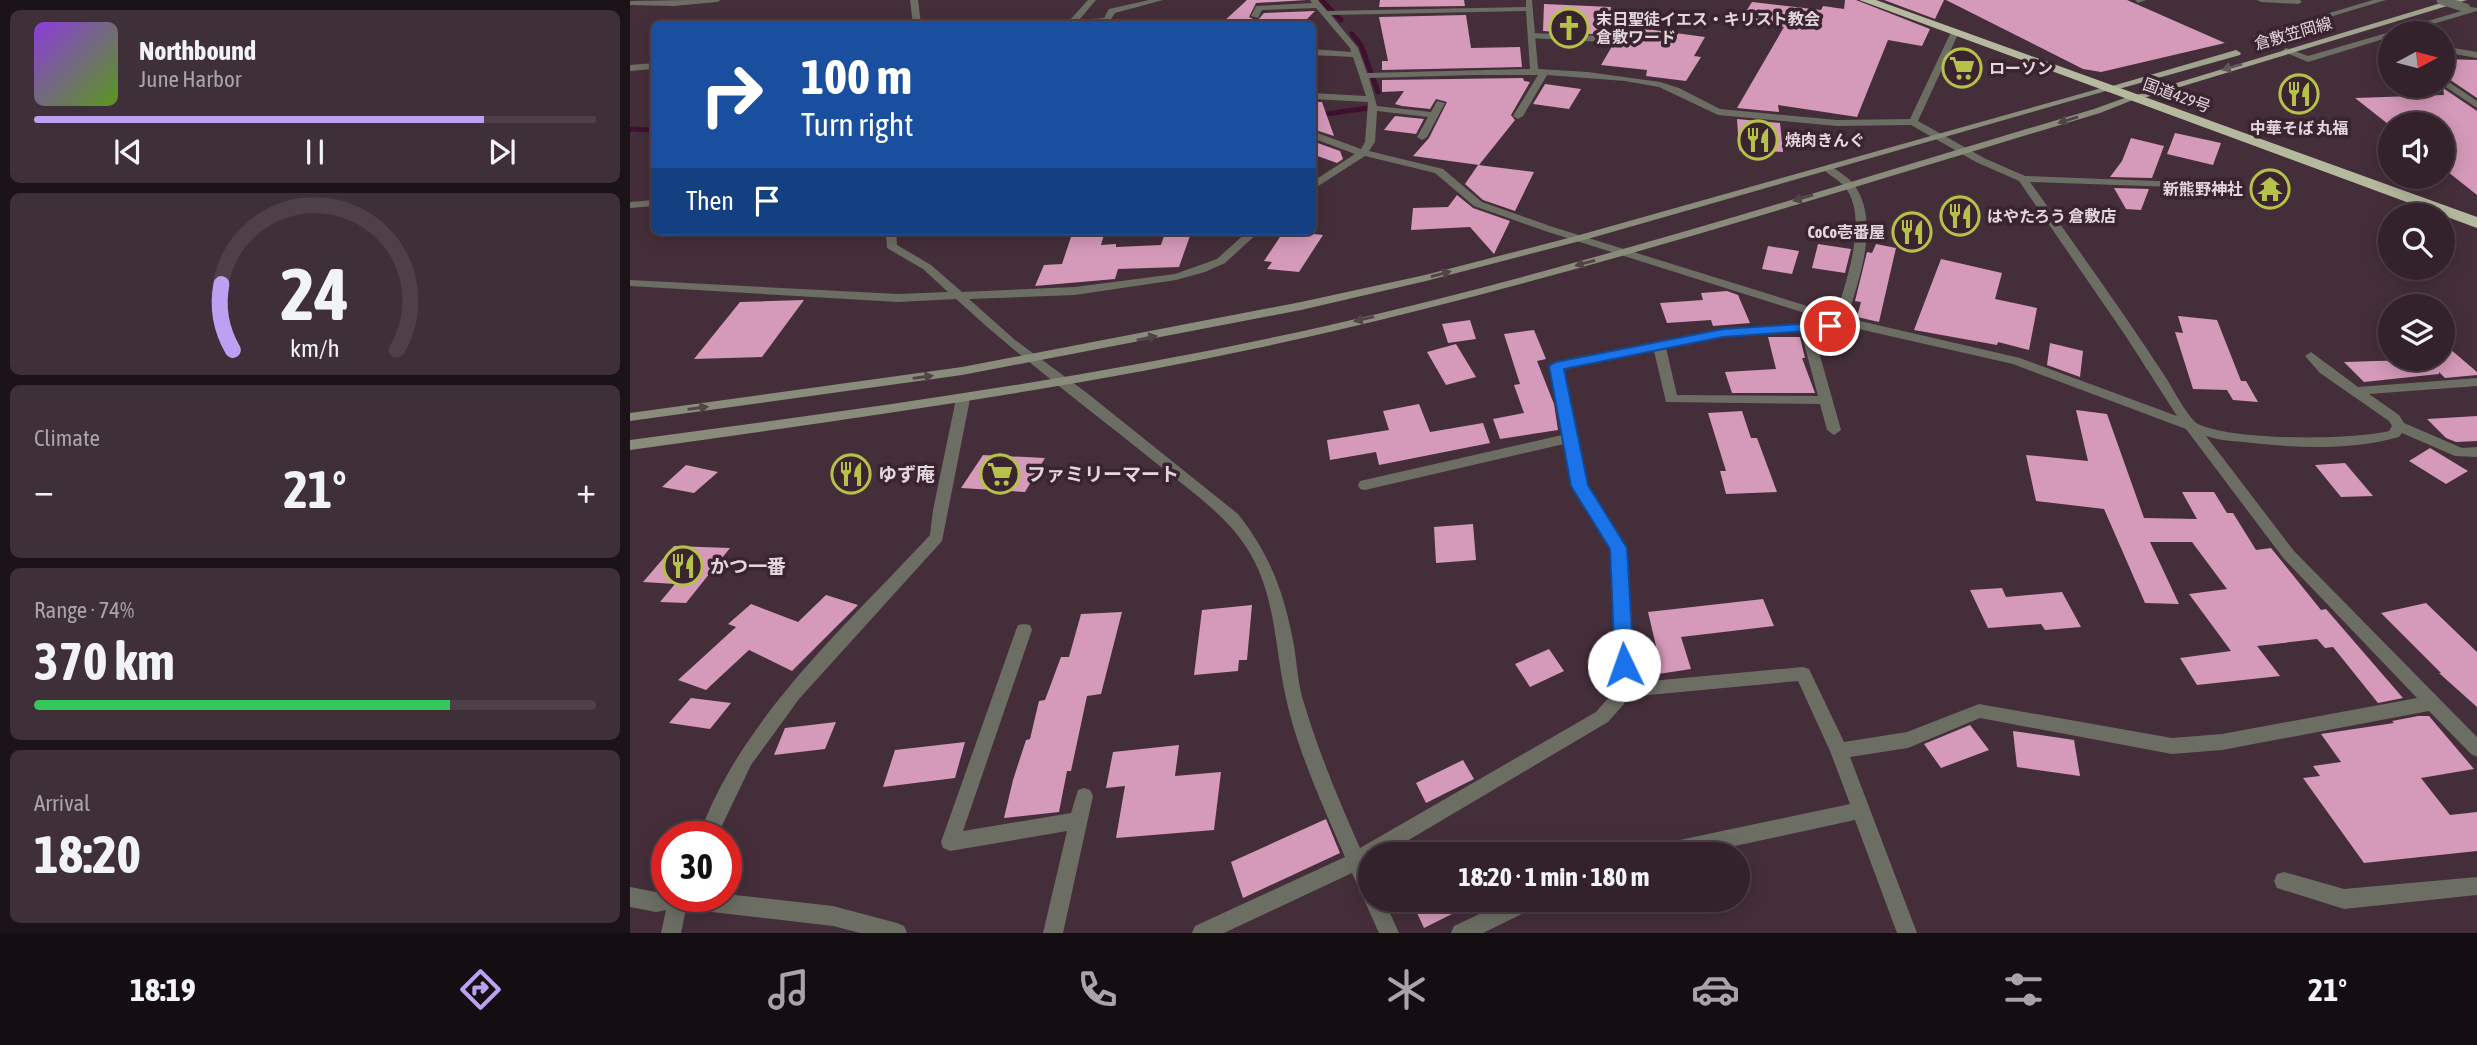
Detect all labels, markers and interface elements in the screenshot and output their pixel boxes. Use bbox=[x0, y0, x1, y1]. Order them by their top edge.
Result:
church icon: 末日聖徒イエス・キリスト教会 倉敷ワード bbox=[1548, 7, 1590, 49]
place label: 末日聖徒イエス・キリスト教会 倉敷ワード bbox=[1596, 10, 1820, 46]
street label: 倉敷笠岡線 bbox=[2252, 13, 2334, 53]
north arrow bbox=[2378, 21, 2455, 98]
map controls bbox=[2378, 21, 2455, 371]
text: Northbound bbox=[139, 36, 256, 66]
supermarket icon: ローソン bbox=[1941, 47, 1983, 89]
text: 100 m bbox=[801, 48, 912, 104]
icon: right bbox=[686, 49, 777, 140]
place label: ローソン bbox=[1989, 59, 2053, 77]
one-way arrow bbox=[2221, 62, 2242, 72]
text: June Harbor bbox=[139, 66, 242, 92]
restaurant icon: 中華そば 丸福 bbox=[2278, 73, 2320, 115]
street label: 国道429号 bbox=[2141, 74, 2213, 116]
text: Turn right bbox=[801, 106, 914, 143]
button: sound bbox=[2378, 112, 2455, 189]
one-way arrow bbox=[2057, 115, 2078, 125]
restaurant icon: 焼肉きんぐ bbox=[1737, 119, 1779, 161]
place label: 中華そば 丸福 bbox=[2250, 119, 2348, 137]
place label: 焼肉きんぐ bbox=[1785, 131, 1865, 149]
icon: previous bbox=[109, 133, 147, 171]
icon: pause bbox=[296, 133, 334, 171]
icon: next bbox=[483, 133, 521, 171]
temple icon: 新熊野神社 bbox=[2249, 168, 2291, 210]
place label: 新熊野神社 bbox=[2163, 180, 2243, 198]
icon: arrive bbox=[748, 182, 786, 220]
text: Then bbox=[686, 186, 734, 216]
one-way arrow bbox=[1792, 194, 1813, 204]
restaurant icon: はやたろう 倉敷店 bbox=[1939, 195, 1981, 237]
button: search bbox=[2378, 203, 2455, 280]
place label: はやたろう 倉敷店 bbox=[1987, 207, 2116, 225]
restaurant icon: CoCo壱番屋 bbox=[1891, 211, 1933, 253]
place label: CoCo壱番屋 bbox=[1808, 223, 1885, 241]
text: 24 bbox=[281, 252, 349, 335]
one-way arrow bbox=[1574, 258, 1596, 269]
one-way arrow bbox=[1431, 268, 1453, 279]
button: layers bbox=[2378, 294, 2455, 371]
pin bbox=[1800, 296, 1860, 356]
icon: arrive bbox=[1811, 307, 1849, 345]
one-way arrow bbox=[1353, 314, 1375, 325]
one-way arrow bbox=[1136, 332, 1158, 343]
text: km/h bbox=[290, 334, 340, 362]
one-way arrow bbox=[912, 371, 934, 382]
one-way arrow bbox=[687, 402, 709, 413]
text: Climate bbox=[34, 425, 100, 451]
restaurant icon: ゆず庵 bbox=[830, 453, 872, 495]
supermarket icon: ファミリーマート bbox=[979, 453, 1021, 495]
text: 21° bbox=[283, 459, 347, 519]
place label: ゆず庵 bbox=[878, 463, 935, 485]
place label: ファミリーマート bbox=[1027, 463, 1179, 485]
text: − bbox=[34, 468, 54, 511]
text: + bbox=[576, 468, 596, 511]
restaurant icon: かつ一番 bbox=[662, 545, 704, 587]
place label: かつ一番 bbox=[710, 555, 786, 577]
text: Range · 74% bbox=[34, 597, 134, 623]
position arrow bbox=[1587, 628, 1661, 702]
text: 370 km bbox=[34, 631, 175, 691]
text: Arrival bbox=[34, 790, 90, 816]
speed limit sign: 30 bbox=[651, 821, 742, 912]
text: 18:20 bbox=[34, 824, 141, 884]
text: 18:20 · 1 min · 180 m bbox=[1459, 862, 1649, 892]
icon: directions bbox=[456, 965, 505, 1014]
icon: music bbox=[764, 965, 813, 1014]
icon: phone bbox=[1073, 965, 1122, 1014]
icon: climate bbox=[1382, 965, 1431, 1014]
icon: car bbox=[1691, 965, 1740, 1014]
icon: filters bbox=[1999, 965, 2048, 1014]
text: 18:19 bbox=[130, 971, 196, 1008]
text: 21° bbox=[2308, 971, 2347, 1008]

